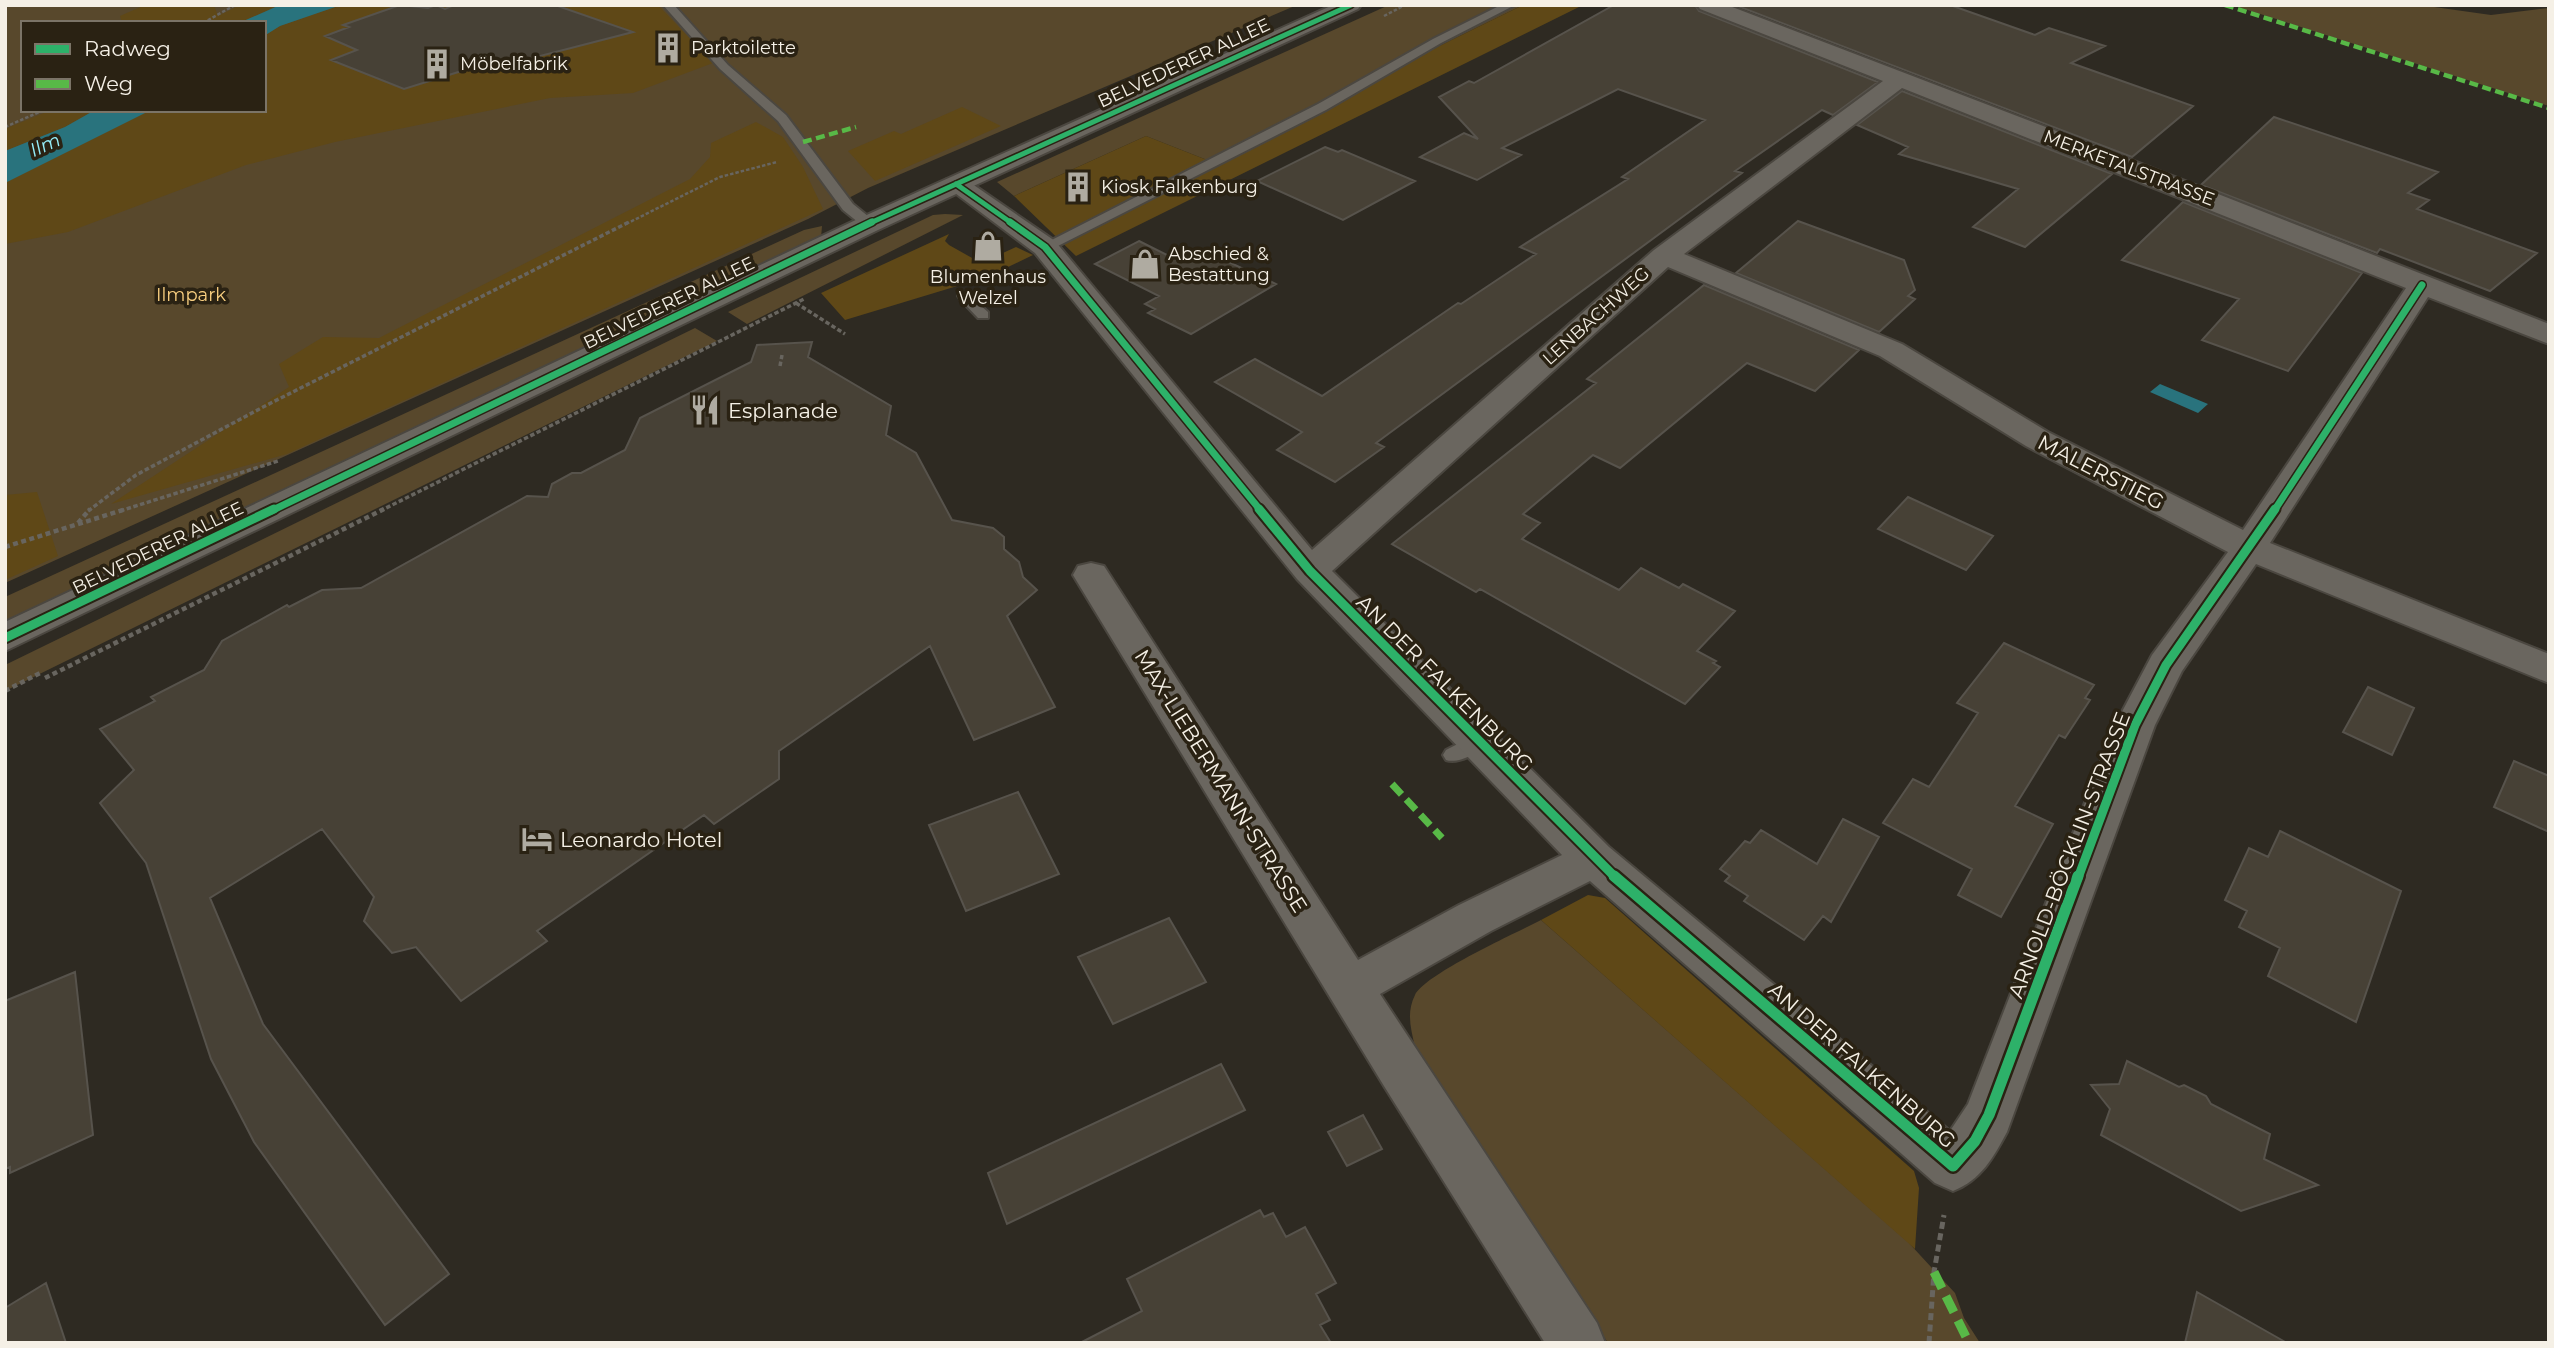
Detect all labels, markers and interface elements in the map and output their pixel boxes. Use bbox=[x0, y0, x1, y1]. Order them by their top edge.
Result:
street label: BELVEDERER ALLEE bbox=[1094, 13, 1274, 113]
legend bbox=[21, 21, 266, 112]
building icon: Parktoilette bbox=[651, 31, 685, 65]
text: Radweg bbox=[84, 36, 171, 61]
place label: Parktoilette bbox=[691, 37, 796, 59]
building icon: Möbelfabrik bbox=[420, 47, 454, 81]
place label: Möbelfabrik bbox=[460, 53, 568, 75]
text: Weg bbox=[84, 71, 133, 96]
street label: MERKETALSTRASSE bbox=[2040, 125, 2218, 211]
water label: Ilm bbox=[26, 128, 64, 162]
building icon: Kiosk Falkenburg bbox=[1061, 170, 1095, 204]
place label: Kiosk Falkenburg bbox=[1101, 176, 1258, 198]
shop icon: Blumenhaus Welzel bbox=[971, 229, 1005, 263]
place label: Abschied & Bestattung bbox=[1168, 243, 1270, 286]
shop icon: Abschied & Bestattung bbox=[1128, 247, 1162, 281]
street label: BELVEDERER ALLEE bbox=[580, 252, 758, 354]
street label: LENBACHWEG bbox=[1538, 262, 1654, 370]
place label: Blumenhaus Welzel bbox=[930, 266, 1046, 309]
park label: Ilmpark bbox=[156, 284, 226, 306]
restaurant icon: Esplanade bbox=[688, 393, 722, 427]
place label: Esplanade bbox=[728, 398, 838, 423]
street label: MALERSTIEG bbox=[2034, 430, 2168, 514]
street label: BELVEDERER ALLEE bbox=[69, 497, 247, 599]
street label: AN DER FALKENBURG bbox=[1351, 589, 1539, 777]
street label: MAX-LIEBERMANN-STRASSE bbox=[1129, 645, 1313, 917]
street label: ARNOLD-BÖCKLIN-STRASSE bbox=[2003, 708, 2135, 1002]
hotel icon: Leonardo Hotel bbox=[520, 822, 554, 856]
place label: Leonardo Hotel bbox=[560, 827, 722, 852]
street label: AN DER FALKENBURG bbox=[1763, 977, 1961, 1153]

